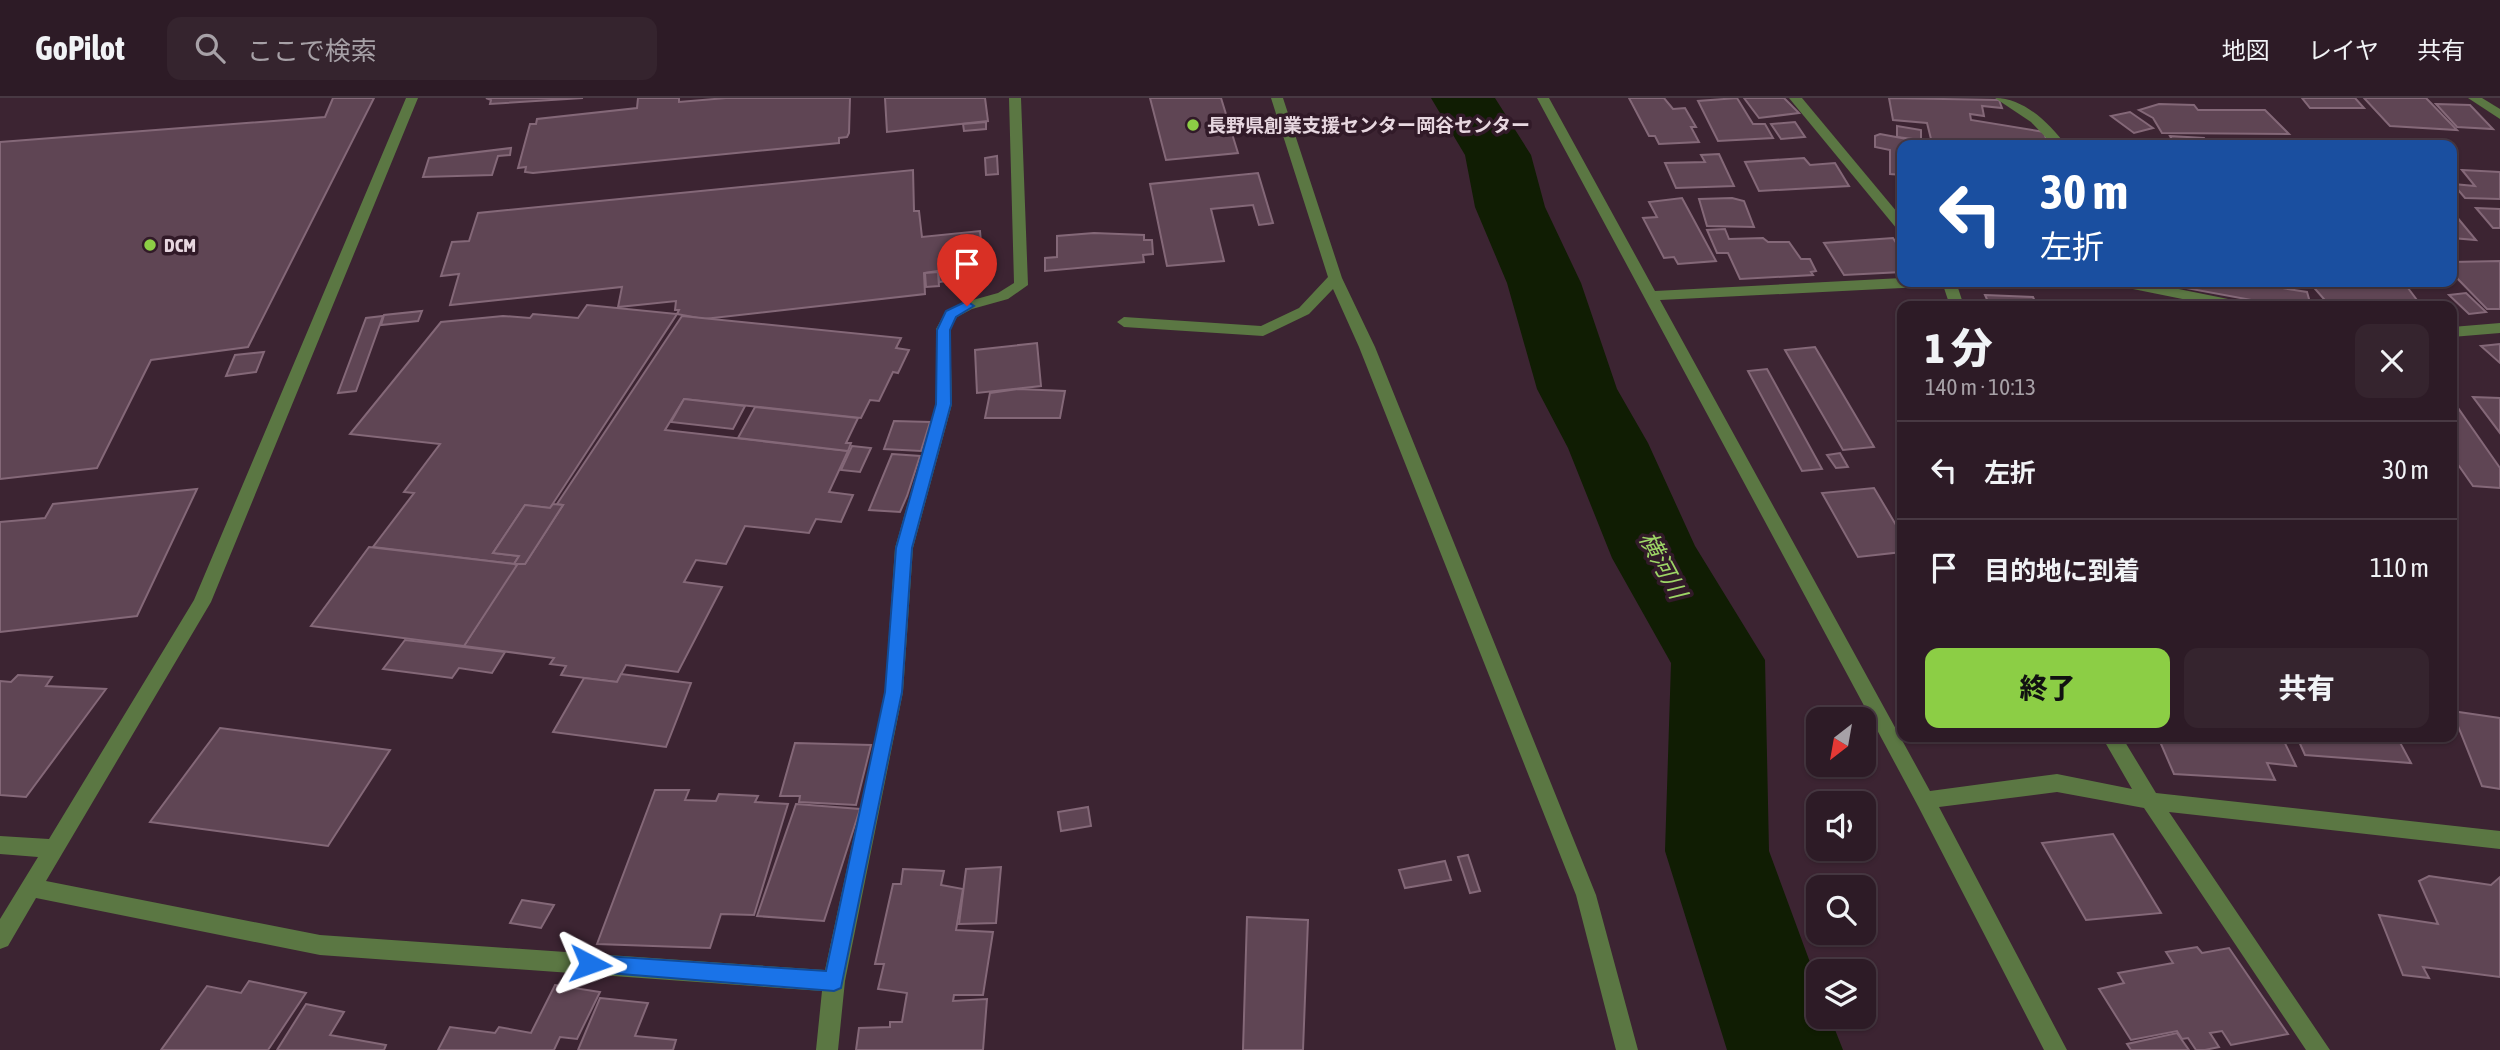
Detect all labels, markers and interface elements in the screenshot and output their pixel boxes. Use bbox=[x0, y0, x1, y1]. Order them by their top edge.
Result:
search box bbox=[167, 17, 657, 80]
text: GoPilot bbox=[35, 29, 125, 67]
icon: search bbox=[191, 29, 229, 67]
text: ここで検索 bbox=[247, 36, 377, 66]
text: 地図 bbox=[2222, 37, 2270, 64]
text: レイヤ bbox=[2308, 37, 2379, 64]
text: 共有 bbox=[2417, 37, 2465, 64]
place label: 長野県創業支援センター岡谷センター bbox=[1207, 114, 1530, 136]
marker: 長野県創業支援センター岡谷センター bbox=[1185, 117, 1201, 133]
text: 30 m bbox=[2040, 163, 2128, 219]
icon: left bbox=[1925, 168, 2016, 259]
text: 左折 bbox=[2040, 228, 2104, 265]
place label: DCM bbox=[164, 234, 196, 256]
pin bbox=[937, 234, 997, 306]
marker: DCM bbox=[142, 237, 158, 253]
icon: arrive bbox=[948, 245, 986, 283]
text: 1 分 bbox=[1925, 324, 1993, 372]
button: close bbox=[2355, 324, 2429, 398]
text: 140 m · 10:13 bbox=[1925, 374, 2036, 400]
icon: left bbox=[1925, 451, 1963, 489]
text: 30 m bbox=[2382, 455, 2429, 485]
text: 左折 bbox=[1984, 458, 2036, 488]
water label: 横河川 bbox=[1634, 527, 1693, 606]
icon: arrive bbox=[1925, 549, 1963, 587]
text: 110 m bbox=[2370, 553, 2429, 583]
text: 目的地に到着 bbox=[1984, 556, 2140, 586]
button: 終了 bbox=[1925, 648, 2170, 728]
button: 共有 bbox=[2184, 648, 2429, 728]
north arrow bbox=[1806, 707, 1876, 777]
map controls bbox=[1806, 707, 1876, 1029]
button: sound bbox=[1806, 791, 1876, 861]
button: search bbox=[1806, 875, 1876, 945]
position arrow bbox=[553, 927, 627, 1001]
button: layers bbox=[1806, 959, 1876, 1029]

